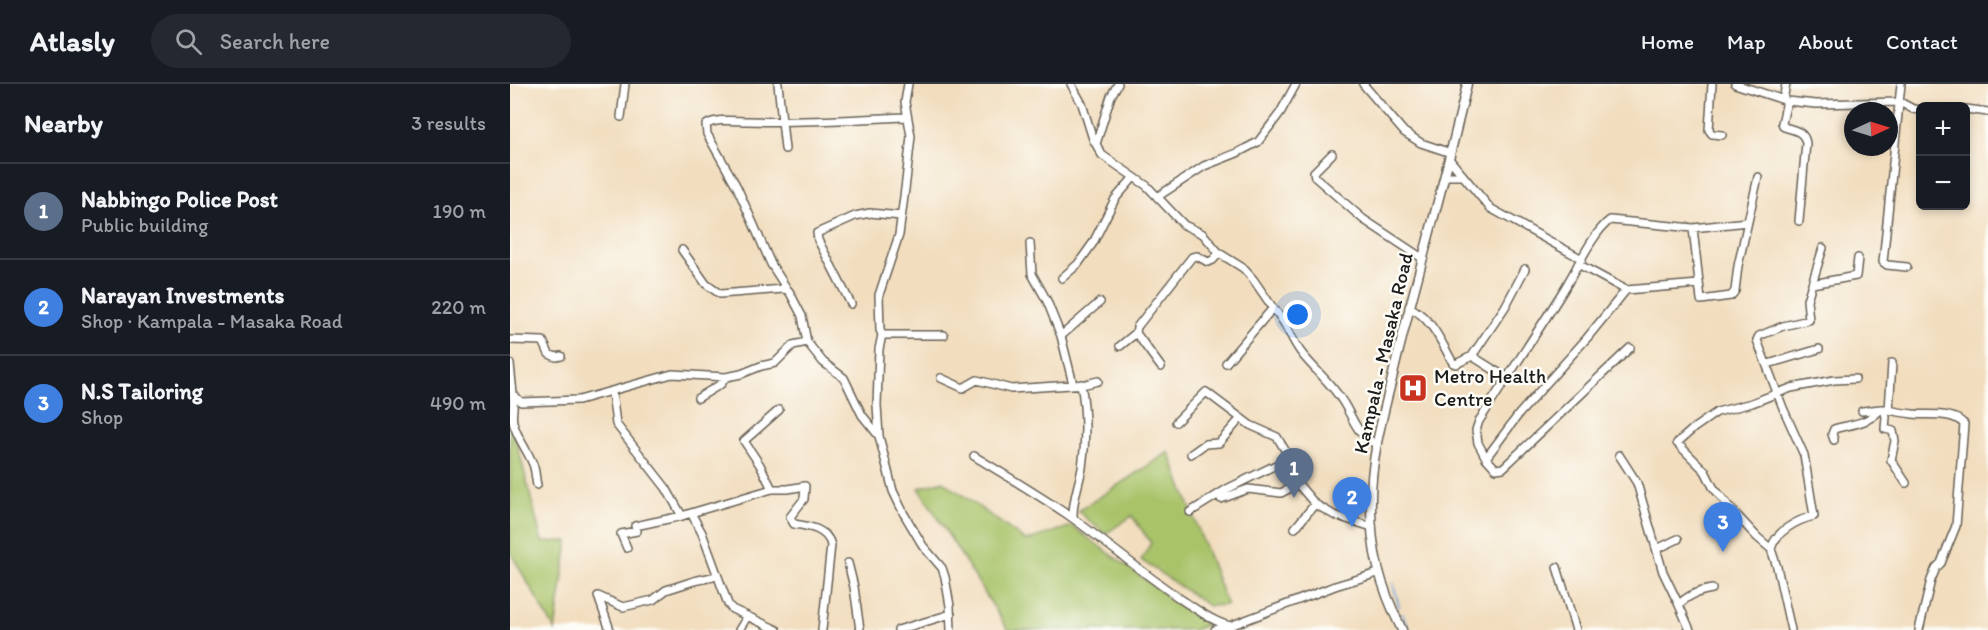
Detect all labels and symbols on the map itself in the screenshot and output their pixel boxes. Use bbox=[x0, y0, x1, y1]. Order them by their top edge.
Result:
north arrow bbox=[1844, 102, 1898, 156]
street label: Kampala - Masaka Road bbox=[1348, 250, 1418, 456]
your location bbox=[1283, 300, 1312, 329]
place label: Metro Health Centre bbox=[1434, 364, 1546, 411]
hospital icon: Metro Health Centre bbox=[1397, 372, 1429, 404]
pin: 1 bbox=[1274, 448, 1314, 498]
pin: 2 bbox=[1332, 478, 1372, 527]
pin: 3 bbox=[1704, 502, 1742, 552]

